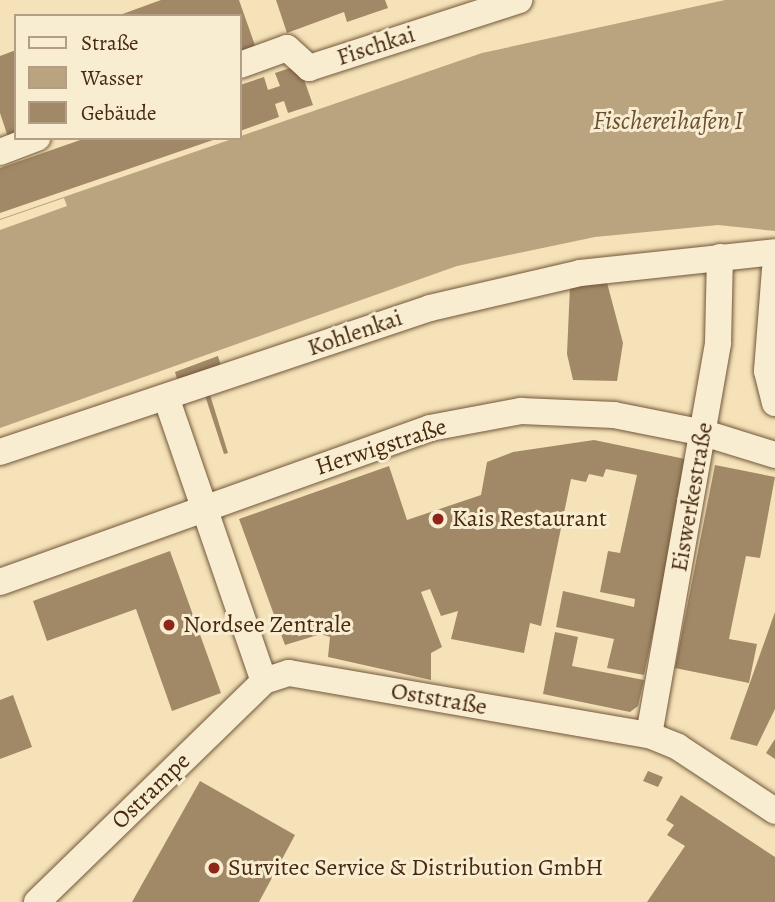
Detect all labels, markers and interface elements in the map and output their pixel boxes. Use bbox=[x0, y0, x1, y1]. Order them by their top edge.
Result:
legend bbox=[14, 14, 242, 140]
street label: Fischkai bbox=[333, 20, 419, 72]
text: Straße bbox=[81, 29, 139, 57]
text: Wasser bbox=[81, 64, 143, 92]
text: Gebäude bbox=[81, 99, 157, 127]
water label: Fischereihafen I bbox=[593, 105, 743, 137]
street label: Kohlenkai bbox=[304, 303, 406, 363]
street label: Herwigstraße bbox=[312, 412, 450, 482]
street label: Eiswerkestraße bbox=[665, 420, 719, 574]
place label: Kais Restaurant bbox=[452, 505, 607, 533]
marker: Kais Restaurant bbox=[430, 511, 446, 527]
place label: Nordsee Zentrale bbox=[183, 611, 351, 639]
marker: Nordsee Zentrale bbox=[161, 617, 177, 633]
street label: Oststraße bbox=[389, 676, 489, 722]
street label: Ostrampe bbox=[106, 747, 196, 835]
place label: Survitec Service & Distribution GmbH bbox=[228, 854, 603, 882]
marker: Survitec Service & Distribution GmbH bbox=[206, 860, 222, 876]

